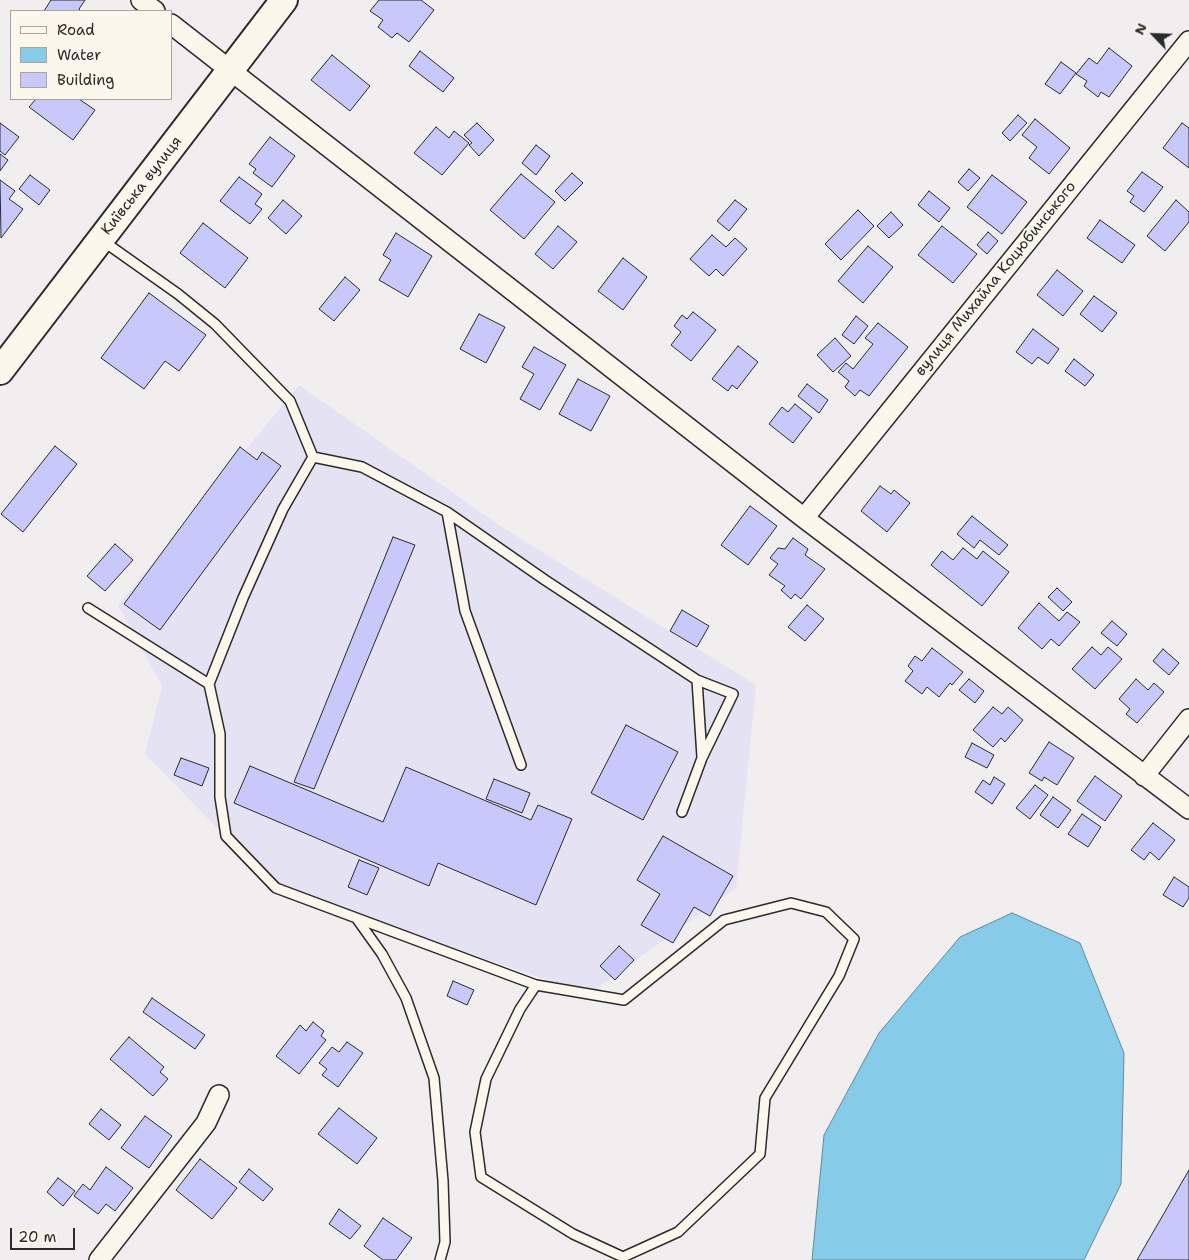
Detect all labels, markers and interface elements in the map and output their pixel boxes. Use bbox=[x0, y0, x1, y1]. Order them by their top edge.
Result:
legend bbox=[10, 10, 172, 100]
north arrow bbox=[1129, 10, 1179, 60]
text: Road bbox=[57, 20, 95, 40]
text: N bbox=[1130, 20, 1151, 38]
text: Water bbox=[57, 45, 101, 65]
text: Building bbox=[57, 70, 114, 90]
street label: Київська вулиця bbox=[98, 133, 186, 239]
street label: вулиця Михайла Коцюбинського bbox=[912, 178, 1080, 380]
scale bar bbox=[12, 1218, 78, 1250]
text: 20 m bbox=[18, 1227, 57, 1247]

